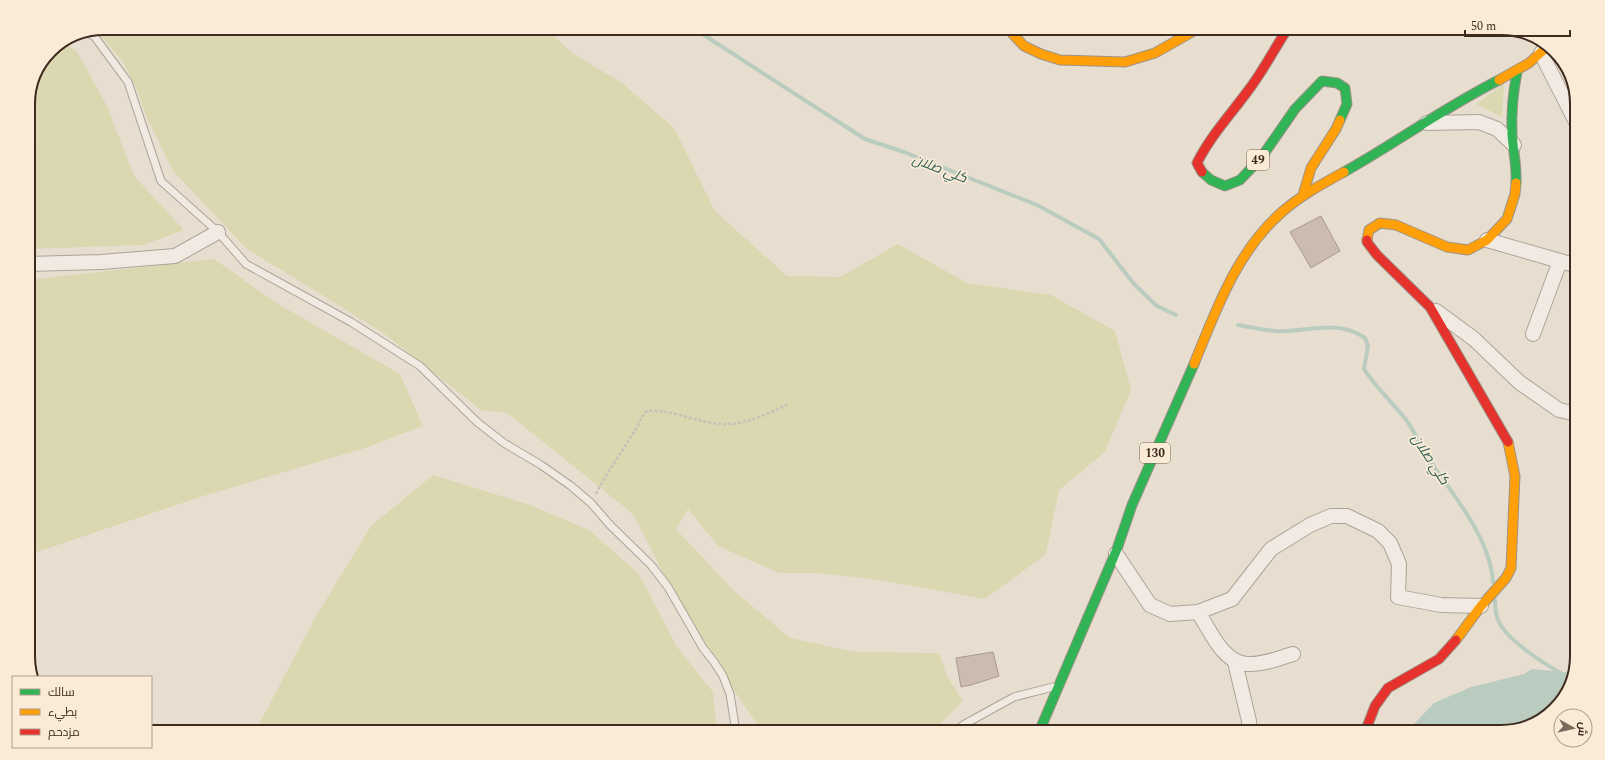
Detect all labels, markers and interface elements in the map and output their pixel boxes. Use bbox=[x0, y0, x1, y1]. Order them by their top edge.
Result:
scale bar bbox=[1465, 12, 1570, 38]
text: 50 m bbox=[1471, 17, 1496, 36]
water label: كلي صلان bbox=[909, 148, 970, 190]
road number: 49 bbox=[1247, 150, 1269, 170]
water label: كلي صلان bbox=[1405, 430, 1455, 490]
road number: 130 bbox=[1140, 443, 1170, 463]
legend bbox=[12, 676, 152, 748]
text: سالك bbox=[48, 683, 75, 702]
text: بطيء bbox=[48, 703, 77, 722]
north arrow bbox=[1553, 708, 1593, 748]
text: ش bbox=[1573, 721, 1592, 737]
text: مزدحم bbox=[48, 723, 80, 742]

